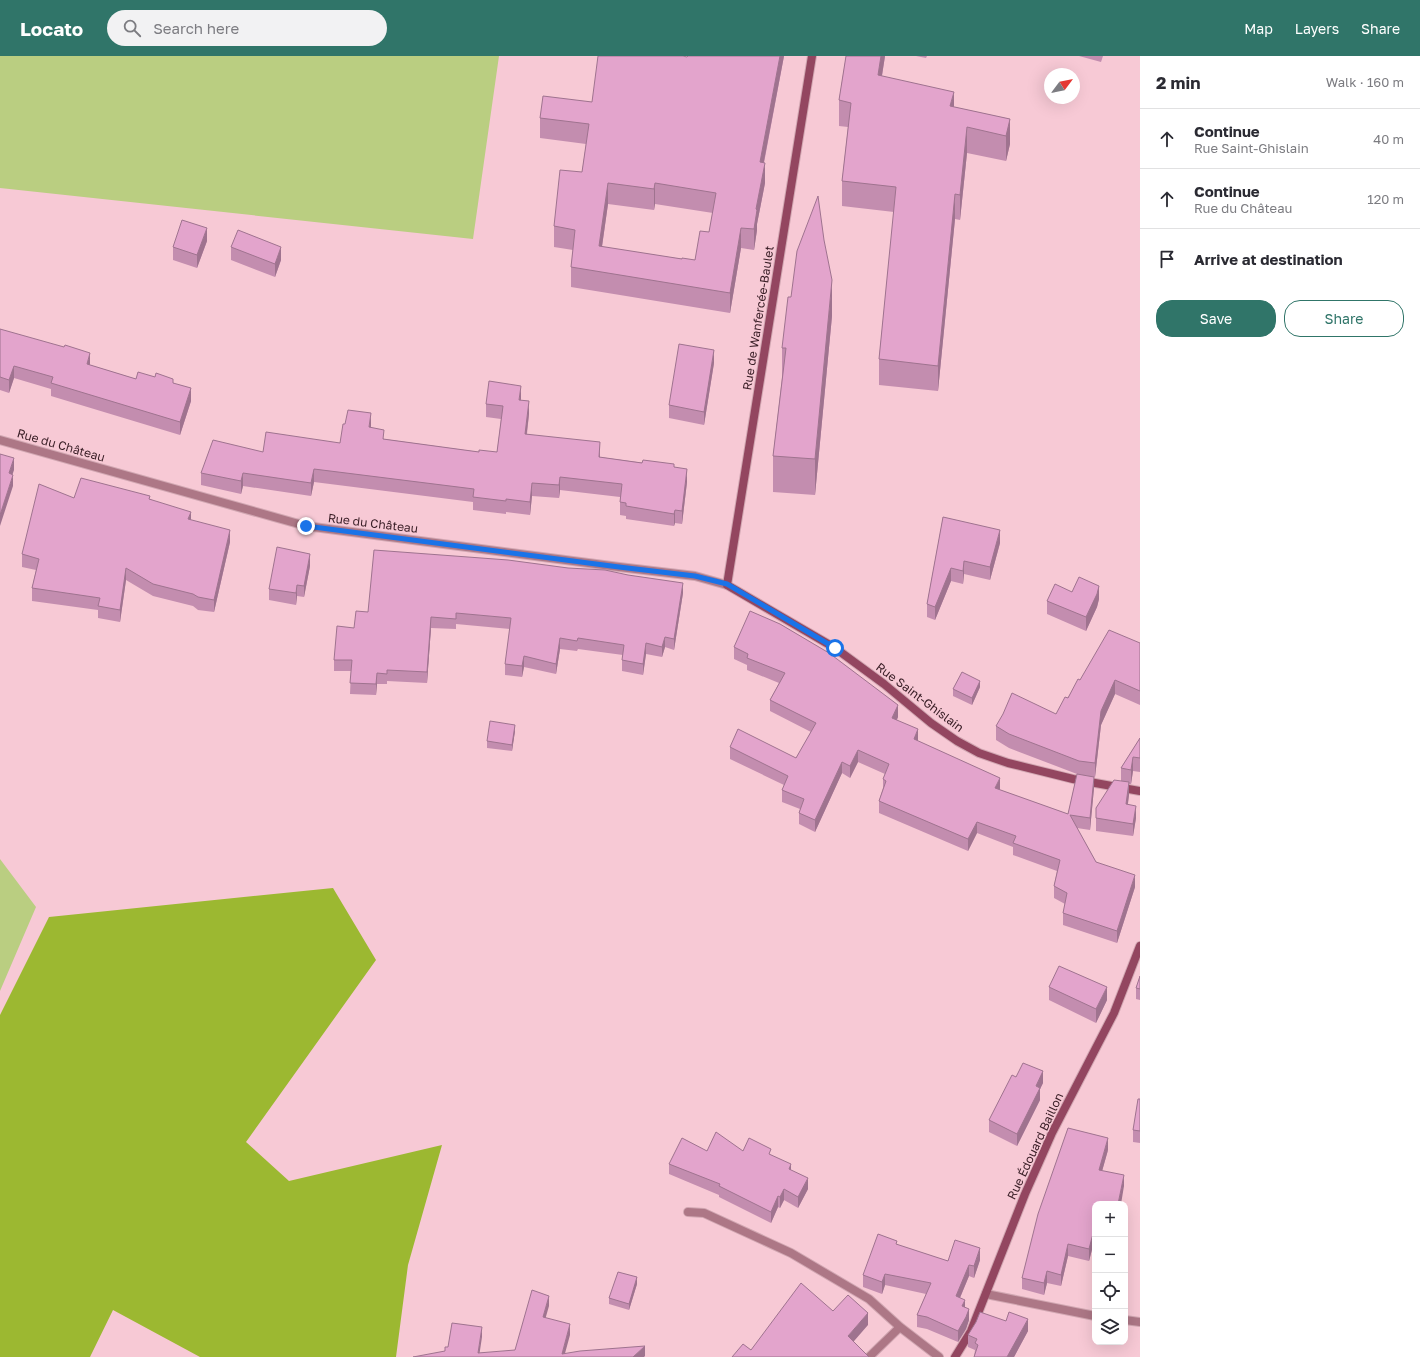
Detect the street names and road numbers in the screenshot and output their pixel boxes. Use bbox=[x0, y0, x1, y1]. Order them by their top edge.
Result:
street label: Rue de Wanfercée-Baulet bbox=[739, 245, 777, 391]
street label: Rue du Château bbox=[15, 425, 107, 465]
street label: Rue du Château bbox=[327, 510, 419, 536]
street label: Rue Saint-Ghislain bbox=[873, 659, 967, 735]
street label: Rue Édouard Baillon bbox=[1004, 1090, 1066, 1202]

